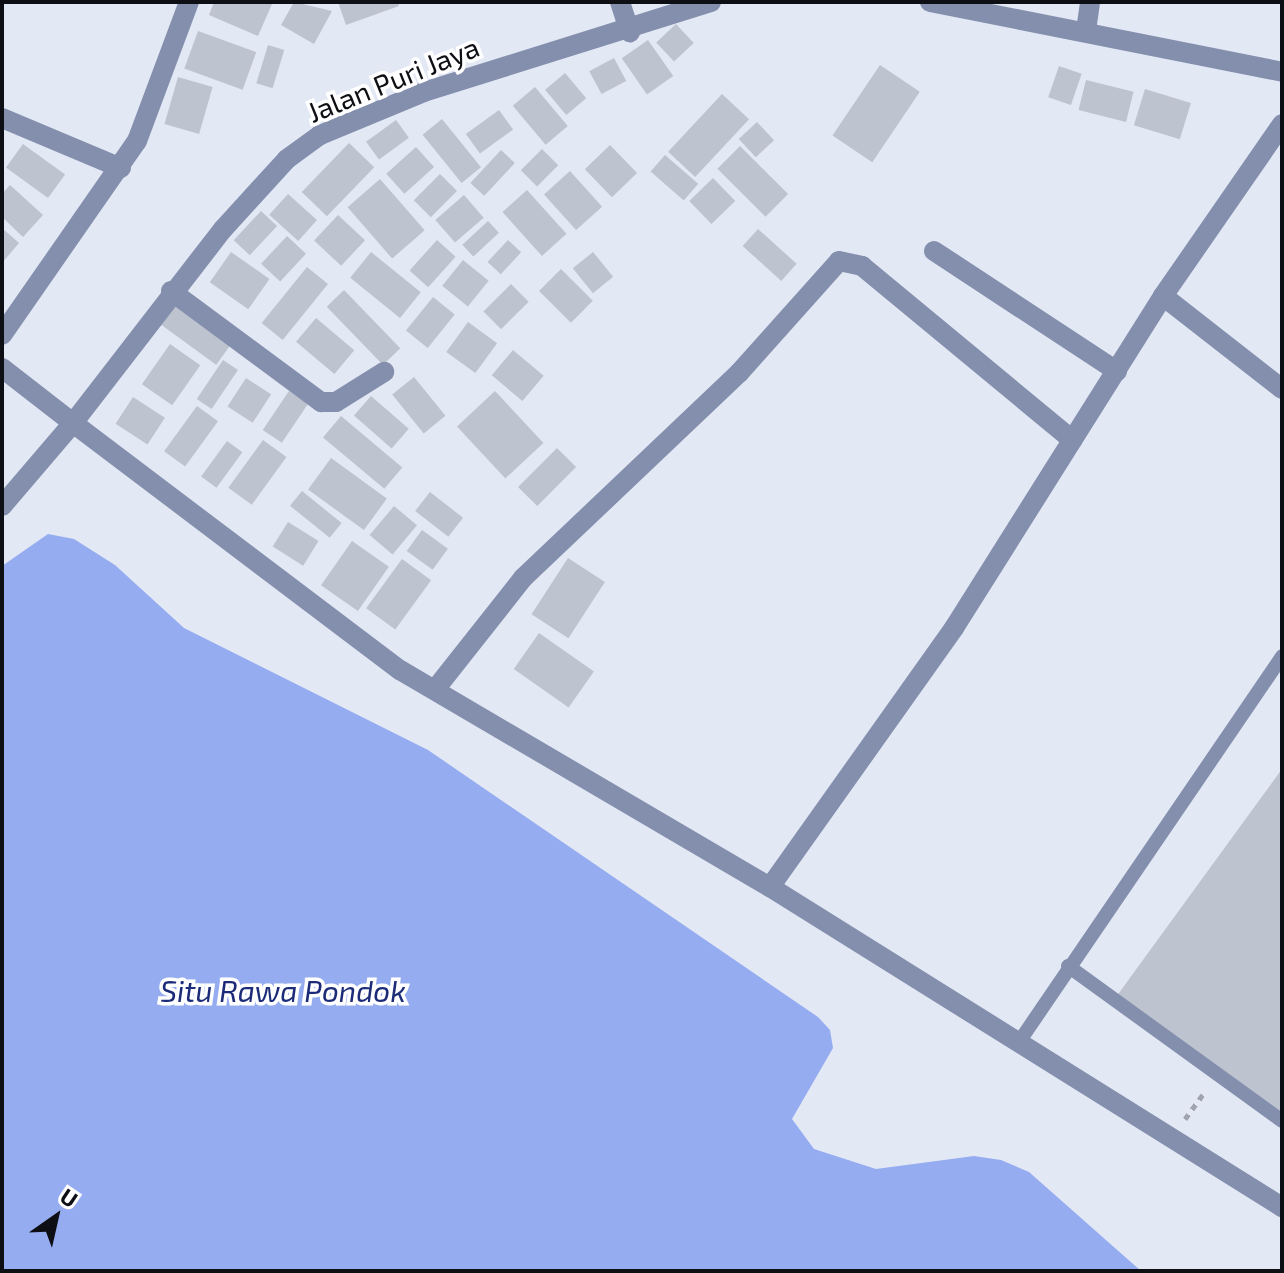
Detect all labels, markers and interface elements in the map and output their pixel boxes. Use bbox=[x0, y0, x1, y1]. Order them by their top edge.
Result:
street label: Jalan Puri Jaya bbox=[302, 29, 484, 129]
water label: Situ Rawa Pondok bbox=[160, 972, 406, 1008]
north arrow bbox=[16, 1177, 96, 1257]
text: U bbox=[56, 1182, 83, 1212]

